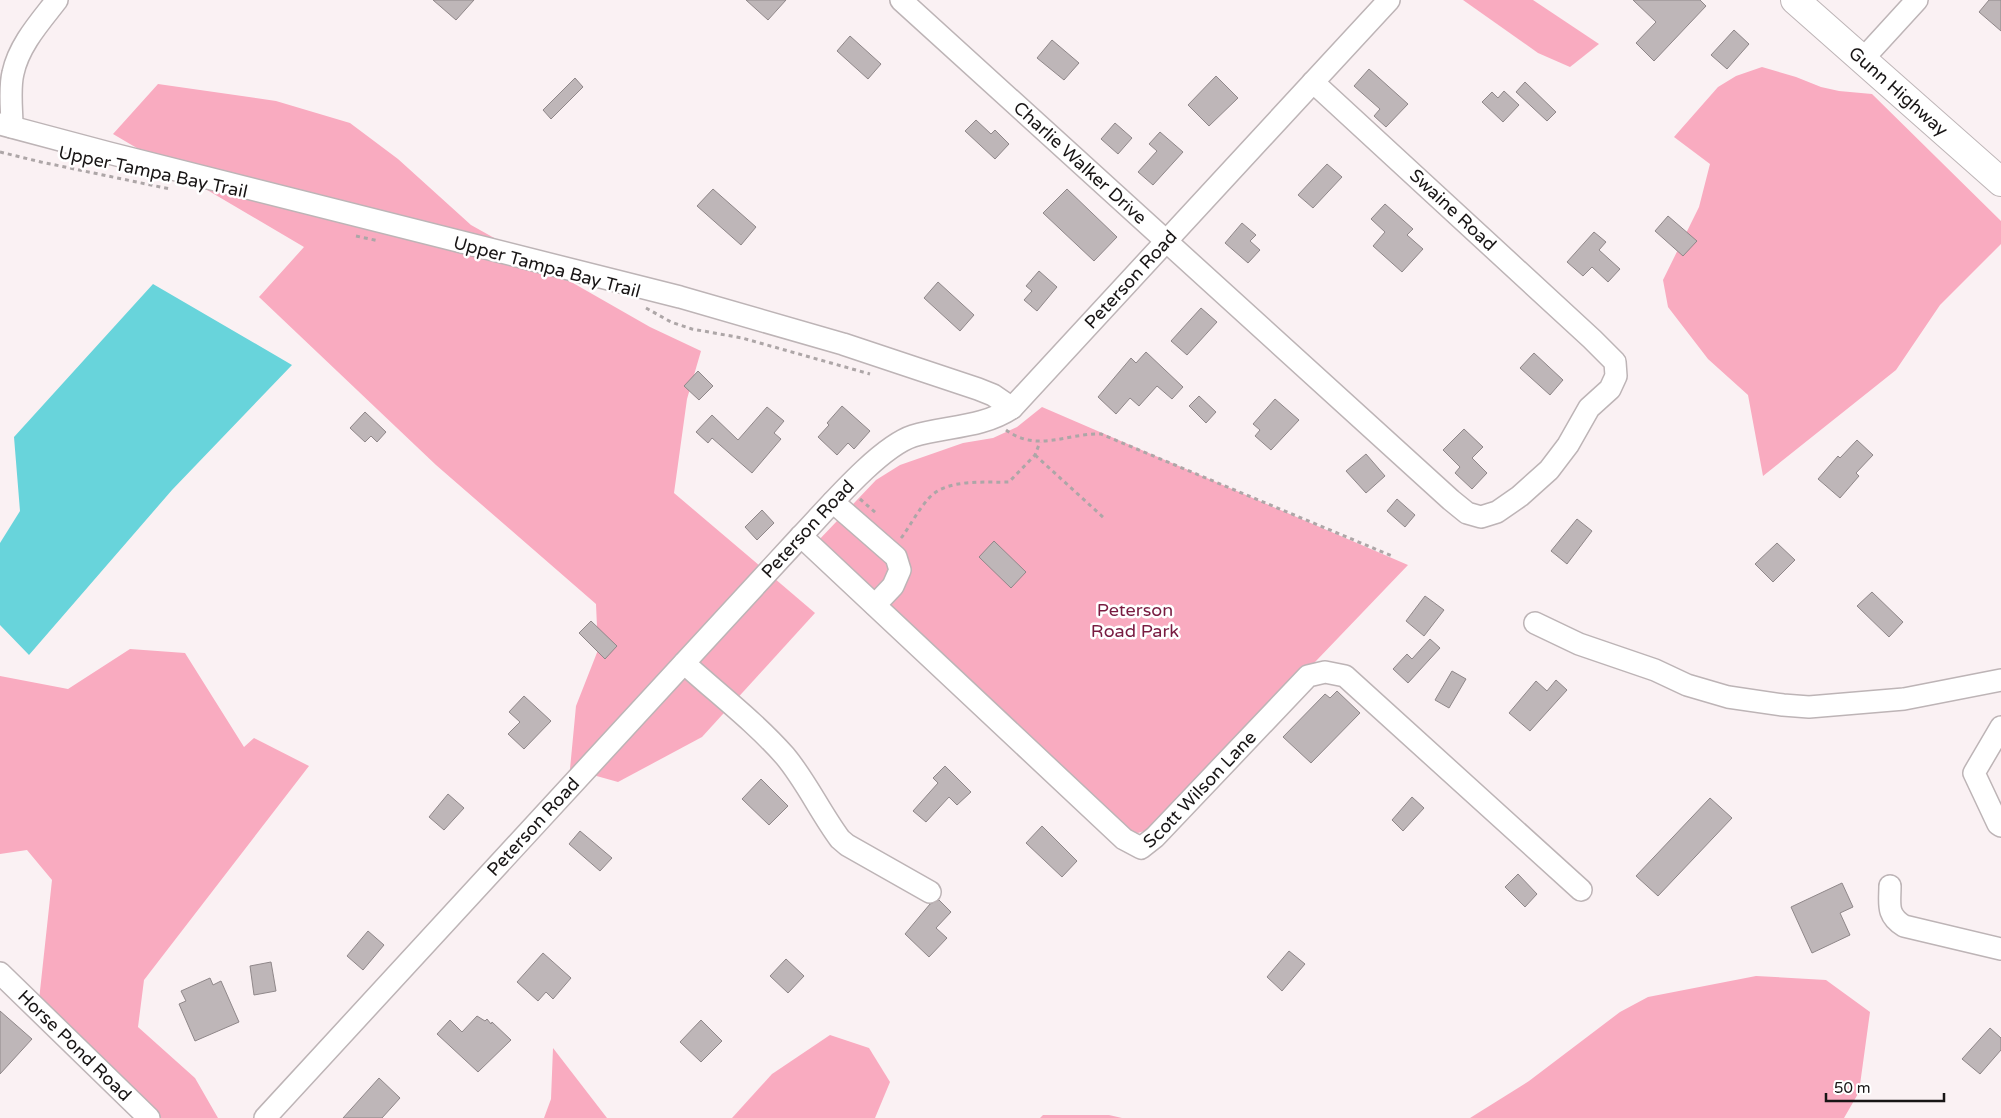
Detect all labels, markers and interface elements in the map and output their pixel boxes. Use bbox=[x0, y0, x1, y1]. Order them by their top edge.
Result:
street label: Gunn Highway bbox=[1844, 42, 1953, 141]
street label: Charlie Walker Drive bbox=[1009, 97, 1151, 229]
street label: Upper Tampa Bay Trail bbox=[56, 141, 250, 203]
street label: Swaine Road bbox=[1405, 164, 1501, 256]
street label: Peterson Road bbox=[1080, 226, 1182, 333]
street label: Upper Tampa Bay Trail bbox=[451, 231, 643, 303]
street label: Peterson Road bbox=[757, 475, 859, 583]
park label: Peterson Road Park bbox=[1091, 599, 1179, 642]
street label: Scott Wilson Lane bbox=[1139, 726, 1261, 853]
street label: Peterson Road bbox=[482, 773, 584, 881]
street label: Horse Pond Road bbox=[13, 985, 136, 1106]
scale bar bbox=[1826, 1070, 1944, 1102]
text: 50 m bbox=[1834, 1079, 1871, 1097]

